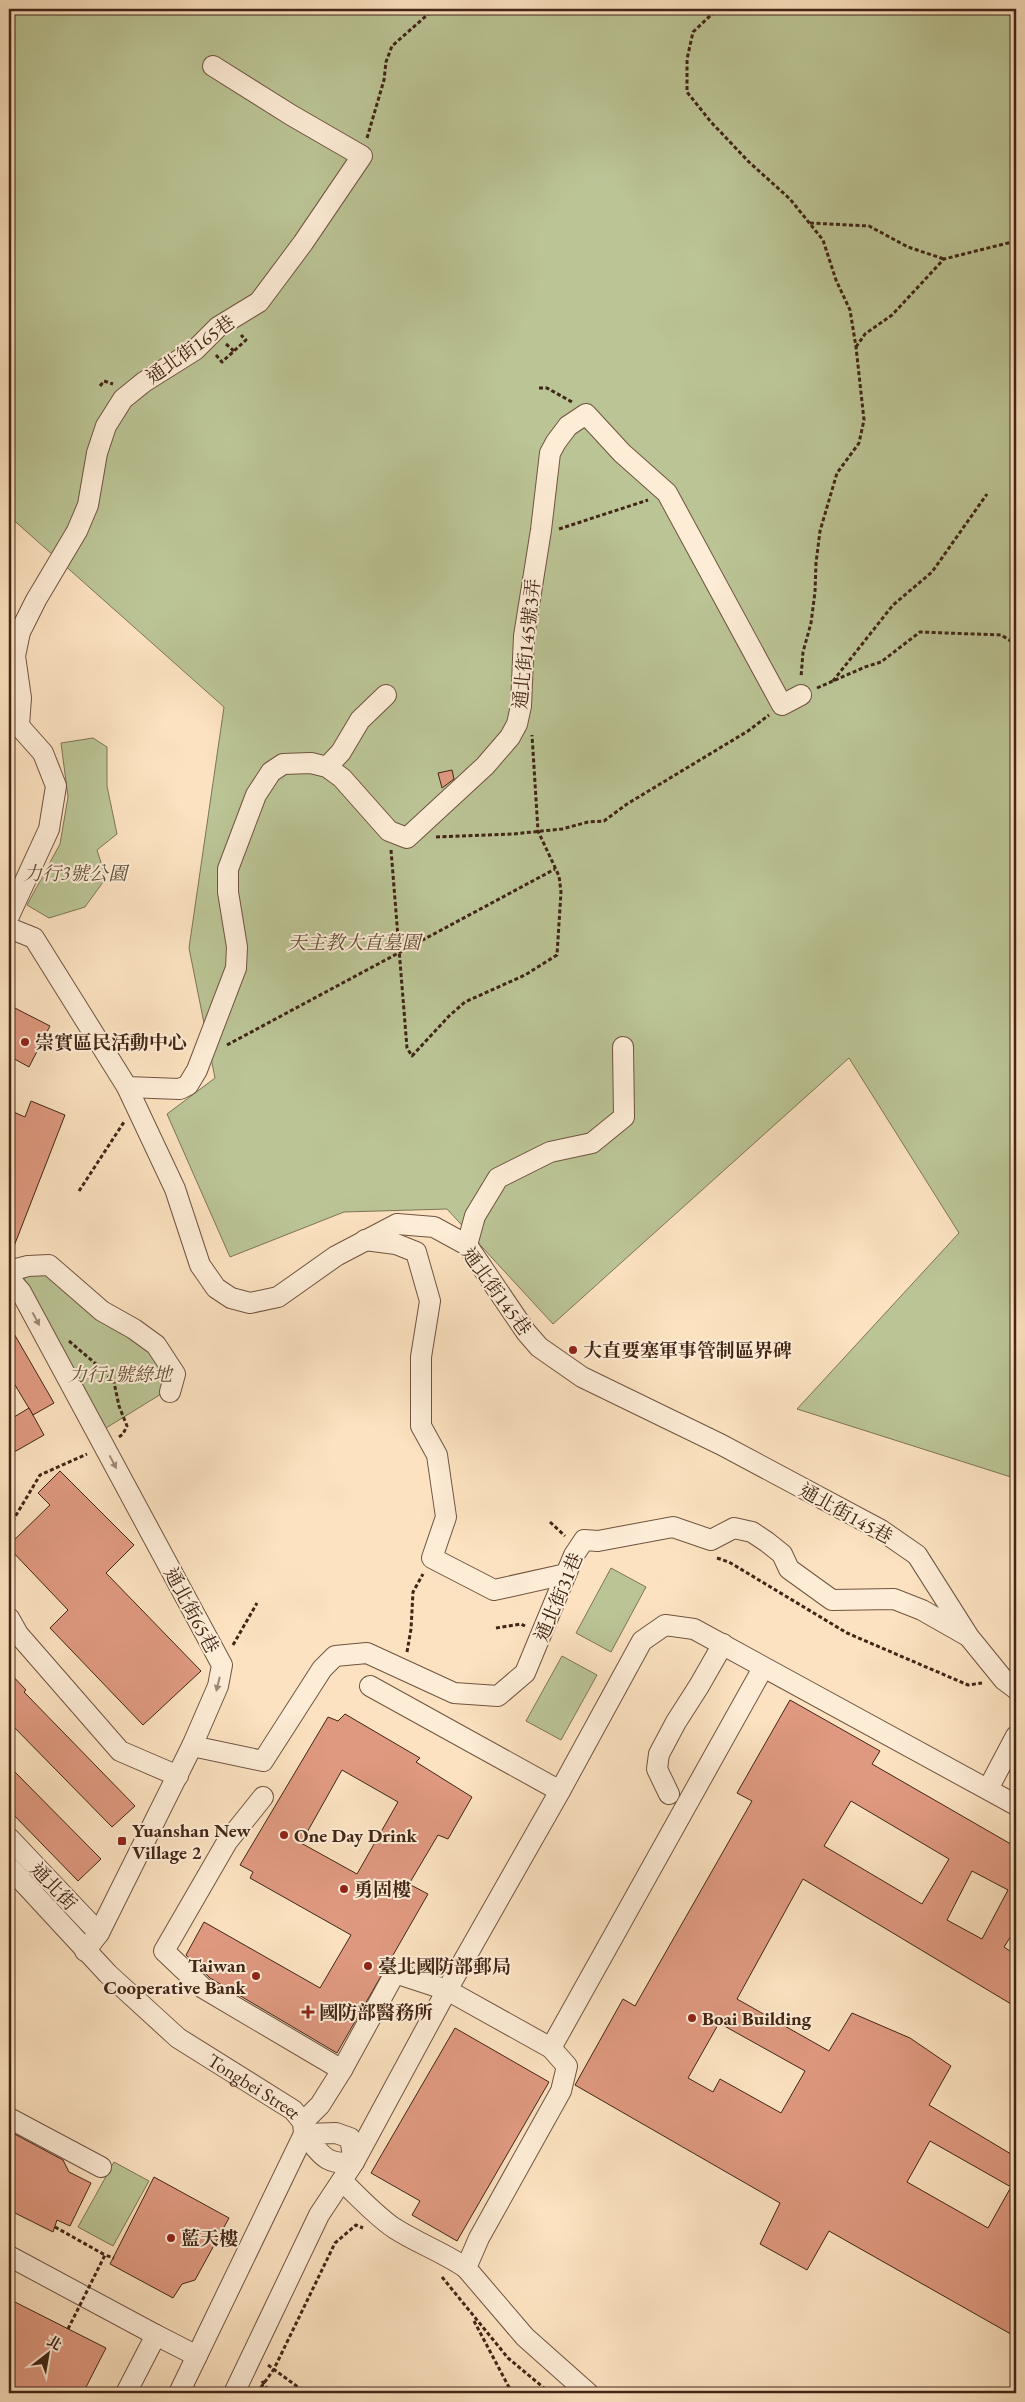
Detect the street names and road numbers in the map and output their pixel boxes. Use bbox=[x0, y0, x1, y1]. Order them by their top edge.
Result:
street label: 通北街165巷 bbox=[141, 310, 240, 389]
street label: 通北街145號3弄 bbox=[507, 577, 546, 711]
street label: 通北街145巷 bbox=[456, 1242, 537, 1340]
street label: 通北街145巷 bbox=[794, 1477, 897, 1549]
street label: 通北街31巷 bbox=[529, 1549, 588, 1645]
street label: 通北街65巷 bbox=[158, 1563, 225, 1658]
street label: 通北街 bbox=[25, 1857, 82, 1916]
street label: Tongbei Street bbox=[203, 2048, 307, 2124]

